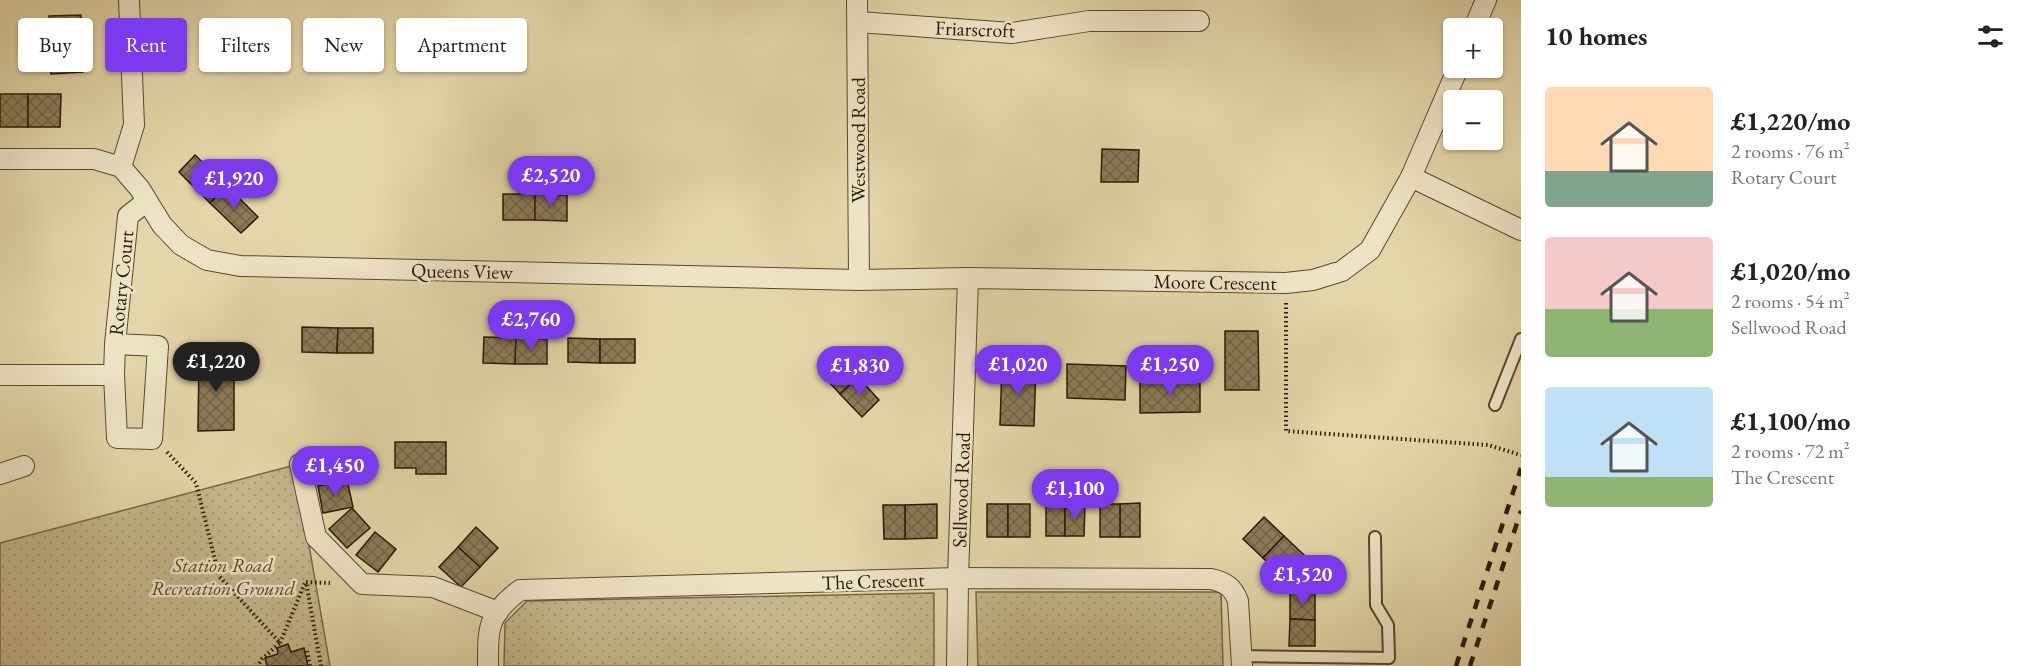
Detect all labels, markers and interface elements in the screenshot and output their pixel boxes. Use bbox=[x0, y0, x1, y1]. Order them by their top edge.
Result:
street label: Friarscroft bbox=[935, 15, 1016, 43]
chip: Buy bbox=[18, 18, 93, 72]
chip: Rent bbox=[105, 18, 187, 72]
chip: Filters bbox=[199, 18, 291, 72]
chip: New bbox=[303, 18, 384, 72]
chip: Apartment bbox=[396, 18, 527, 72]
map controls bbox=[1443, 18, 1503, 150]
button: + bbox=[1443, 18, 1503, 78]
text: 10 homes bbox=[1545, 19, 1647, 53]
icon: filters bbox=[1974, 20, 2007, 53]
street label: Westwood Road bbox=[845, 76, 871, 203]
button: − bbox=[1443, 90, 1503, 150]
text: £1,220/mo bbox=[1731, 104, 1850, 138]
icon: home bbox=[1593, 111, 1665, 183]
text: 2 rooms · 76 m² bbox=[1731, 138, 1850, 164]
pin: £2,520 bbox=[502, 156, 600, 207]
pin: £1,920 bbox=[185, 159, 283, 210]
text: £2,520 bbox=[522, 162, 580, 188]
text: Rotary Court bbox=[1731, 164, 1836, 190]
text: £1,920 bbox=[205, 165, 263, 191]
street label: Rotary Court bbox=[103, 228, 140, 337]
text: £1,020/mo bbox=[1731, 254, 1850, 288]
street label: Queens View bbox=[411, 257, 513, 285]
icon: home bbox=[1593, 261, 1665, 333]
street label: Moore Crescent bbox=[1153, 268, 1278, 296]
text: 2 rooms · 54 m² bbox=[1731, 288, 1850, 314]
pin: £2,760 bbox=[482, 300, 580, 351]
text: £2,760 bbox=[502, 306, 560, 332]
text: Sellwood Road bbox=[1731, 314, 1847, 340]
pin: £1,220 bbox=[167, 342, 265, 393]
pin: £1,020 bbox=[969, 345, 1067, 396]
pin: £1,250 bbox=[1121, 345, 1219, 396]
pin: £1,830 bbox=[811, 346, 909, 397]
text: £1,220 bbox=[187, 348, 245, 374]
text: £1,020 bbox=[989, 351, 1047, 377]
text: £1,250 bbox=[1141, 351, 1199, 377]
text: £1,830 bbox=[831, 352, 889, 378]
text: £1,100/mo bbox=[1731, 404, 1850, 438]
icon: home bbox=[1593, 411, 1665, 483]
street label: Sellwood Road bbox=[946, 431, 976, 548]
text: 2 rooms · 72 m² bbox=[1731, 438, 1850, 464]
pin: £1,450 bbox=[286, 446, 384, 497]
text: £1,450 bbox=[306, 452, 364, 478]
text: The Crescent bbox=[1731, 464, 1834, 490]
pin: £1,100 bbox=[1026, 469, 1124, 520]
text: £1,100 bbox=[1046, 475, 1104, 501]
park label: Station Road Recreation Ground bbox=[151, 552, 296, 601]
pin: £1,520 bbox=[1254, 555, 1352, 606]
text: £1,520 bbox=[1274, 561, 1332, 587]
street label: The Crescent bbox=[821, 566, 926, 596]

